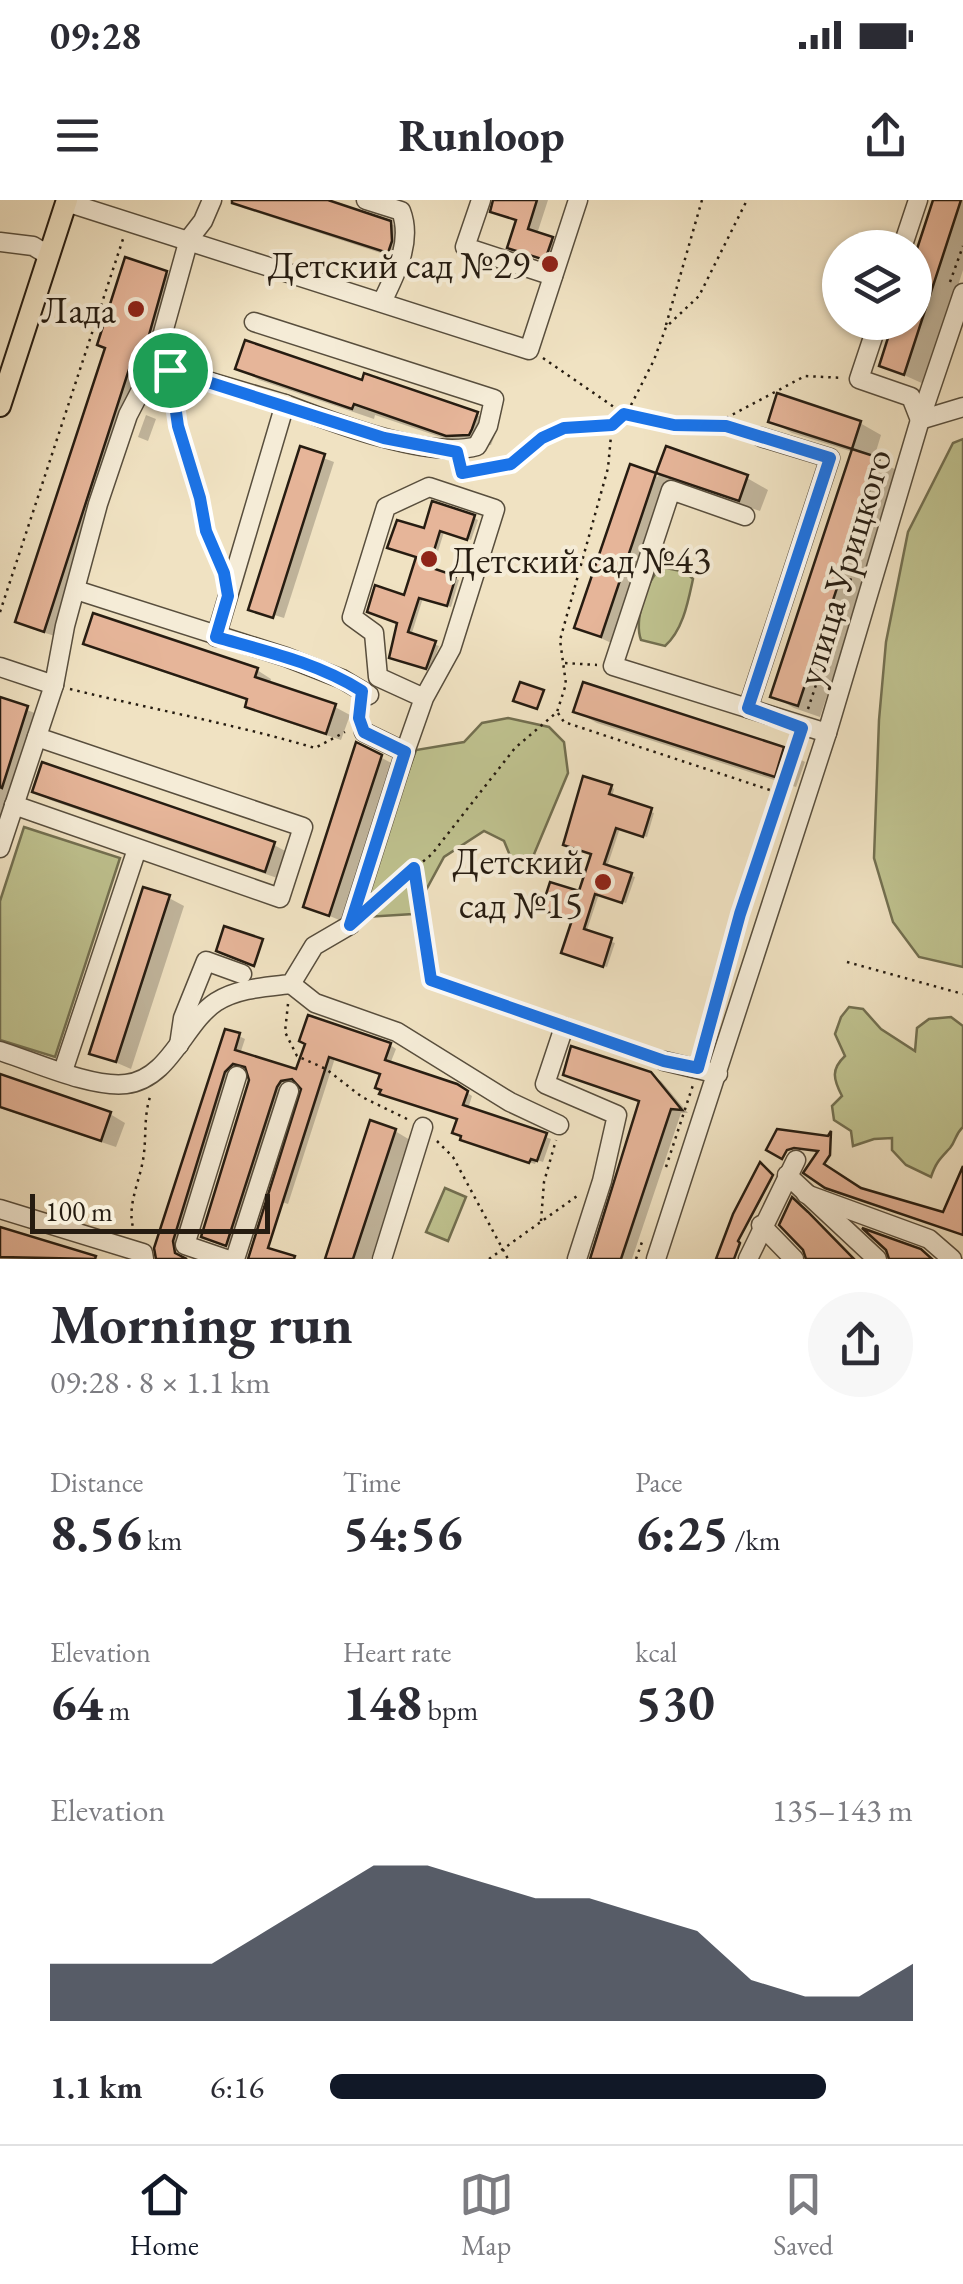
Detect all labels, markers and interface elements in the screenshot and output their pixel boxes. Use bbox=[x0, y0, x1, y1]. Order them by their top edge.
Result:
text: 09:28 bbox=[50, 11, 141, 60]
text: Runloop bbox=[399, 106, 564, 164]
icon: menu bbox=[50, 108, 105, 163]
icon: share bbox=[858, 108, 913, 163]
map controls bbox=[822, 230, 932, 340]
button: layers bbox=[822, 230, 932, 340]
place label: Детский сад №29 bbox=[268, 240, 530, 289]
marker: Детский сад №29 bbox=[539, 253, 561, 275]
place label: Лада bbox=[41, 285, 117, 334]
marker: Лада bbox=[125, 298, 147, 320]
pin bbox=[128, 328, 213, 413]
icon: arrive bbox=[143, 343, 198, 398]
street label: улица Урицкого bbox=[784, 443, 902, 691]
place label: Детский сад №43 bbox=[449, 535, 711, 584]
marker: Детский сад №43 bbox=[418, 548, 440, 570]
place label: Детский сад №15 bbox=[453, 836, 583, 929]
marker: Детский сад №15 bbox=[592, 871, 614, 893]
scale bar bbox=[30, 1189, 270, 1234]
text: 100 m bbox=[45, 1193, 113, 1229]
text: Morning run bbox=[50, 1288, 353, 1359]
button: share bbox=[808, 1292, 913, 1397]
text: 09:28 · 8 × 1.1 km bbox=[50, 1361, 270, 1403]
text: Distance bbox=[50, 1464, 144, 1500]
text: Time bbox=[343, 1464, 401, 1500]
text: Pace bbox=[635, 1464, 682, 1500]
text: 8.56 bbox=[50, 1500, 142, 1565]
text: 54:56 bbox=[343, 1500, 463, 1565]
text: 6:25 bbox=[635, 1500, 729, 1565]
text: km bbox=[142, 1522, 182, 1558]
text: /km bbox=[729, 1522, 780, 1558]
text: Elevation bbox=[50, 1634, 151, 1670]
text: Heart rate bbox=[343, 1634, 451, 1670]
text: kcal bbox=[635, 1634, 677, 1670]
text: 64 bbox=[50, 1670, 103, 1735]
text: 148 bbox=[343, 1670, 422, 1735]
text: 530 bbox=[635, 1670, 715, 1735]
text: m bbox=[103, 1692, 130, 1728]
text: bpm bbox=[422, 1692, 478, 1728]
text: Elevation bbox=[50, 1789, 165, 1831]
text: 135–143 m bbox=[772, 1789, 913, 1831]
text: 1.1 km bbox=[50, 2066, 143, 2108]
text: 6:16 bbox=[210, 2066, 264, 2108]
tab: Home bbox=[130, 2167, 199, 2263]
tab: Map bbox=[459, 2167, 514, 2263]
tab: Saved bbox=[773, 2167, 833, 2263]

